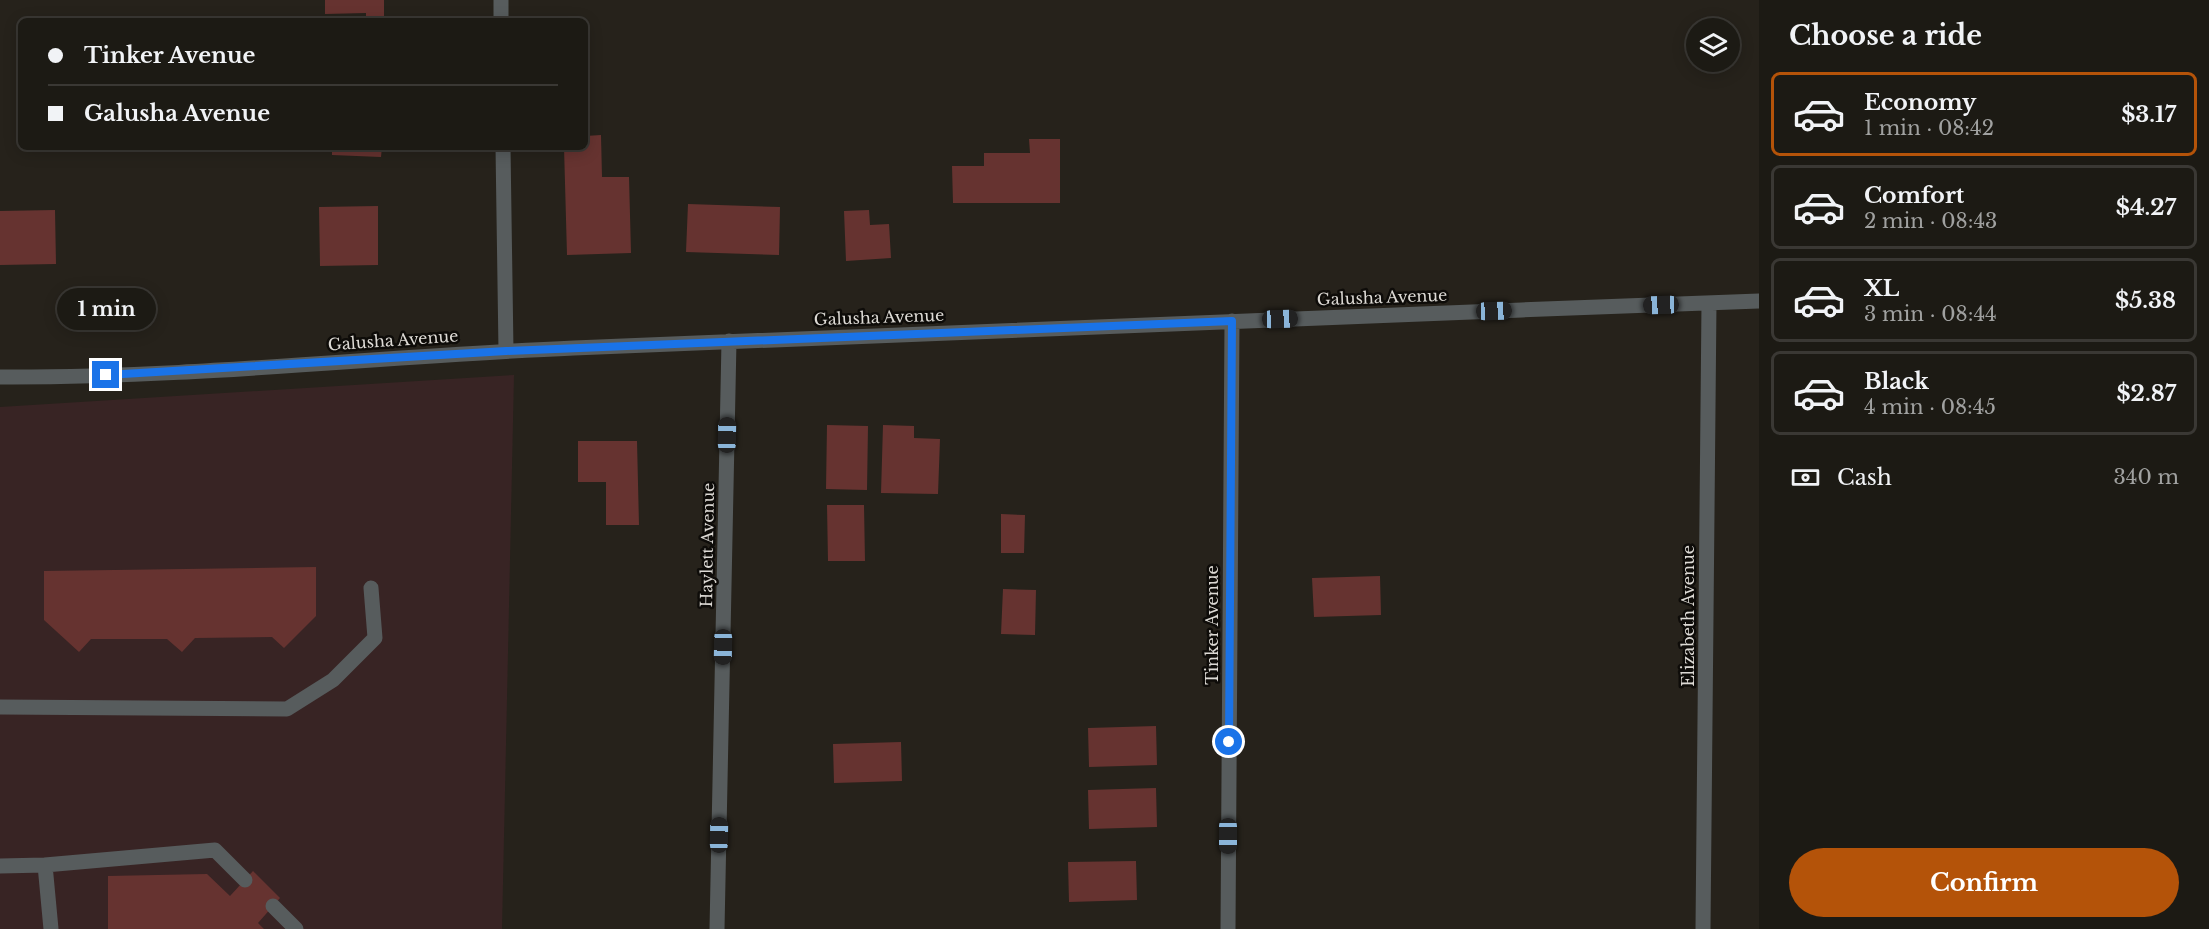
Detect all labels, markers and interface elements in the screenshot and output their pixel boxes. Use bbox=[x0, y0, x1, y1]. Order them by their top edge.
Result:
map controls bbox=[1686, 18, 1740, 72]
button: layers bbox=[1686, 18, 1740, 72]
text: Choose a ride bbox=[1789, 19, 1982, 52]
text: Tinker Avenue bbox=[84, 42, 255, 69]
icon: car bbox=[1792, 87, 1846, 141]
text: Economy bbox=[1864, 89, 1976, 116]
text: Galusha Avenue bbox=[84, 100, 270, 127]
text: $3.17 bbox=[2121, 101, 2176, 128]
text: 1 min · 08:42 bbox=[1864, 116, 1994, 140]
icon: car bbox=[1792, 180, 1846, 234]
text: Comfort bbox=[1864, 182, 1964, 209]
text: $4.27 bbox=[2116, 194, 2176, 221]
text: 2 min · 08:43 bbox=[1864, 209, 1997, 233]
icon: car bbox=[1792, 273, 1846, 327]
text: XL bbox=[1864, 275, 1899, 302]
street label: Galusha Avenue bbox=[1316, 285, 1448, 309]
text: $5.38 bbox=[2115, 287, 2176, 314]
callout: 1 min bbox=[57, 288, 156, 330]
car bbox=[1643, 295, 1679, 315]
text: 1 min bbox=[78, 297, 135, 321]
car bbox=[1476, 301, 1512, 321]
text: 3 min · 08:44 bbox=[1864, 302, 1997, 326]
street label: Galusha Avenue bbox=[813, 305, 945, 329]
car bbox=[1262, 309, 1298, 329]
street label: Galusha Avenue bbox=[327, 325, 459, 355]
route end bbox=[92, 361, 119, 388]
icon: car bbox=[1792, 366, 1846, 420]
text: Black bbox=[1864, 368, 1929, 395]
text: $2.87 bbox=[2116, 380, 2176, 407]
text: 4 min · 08:45 bbox=[1864, 395, 1996, 419]
car bbox=[718, 417, 736, 453]
icon: cash bbox=[1789, 461, 1822, 494]
text: Cash bbox=[1837, 464, 1892, 491]
text: 340 m bbox=[2114, 465, 2179, 489]
street label: Haylett Avenue bbox=[696, 482, 718, 608]
street label: Elizabeth Avenue bbox=[1678, 545, 1698, 687]
street label: Tinker Avenue bbox=[1202, 565, 1222, 685]
car bbox=[714, 629, 732, 665]
route start bbox=[1215, 728, 1242, 755]
car bbox=[710, 817, 728, 853]
car bbox=[1219, 818, 1237, 854]
button: Confirm bbox=[1789, 848, 2179, 917]

